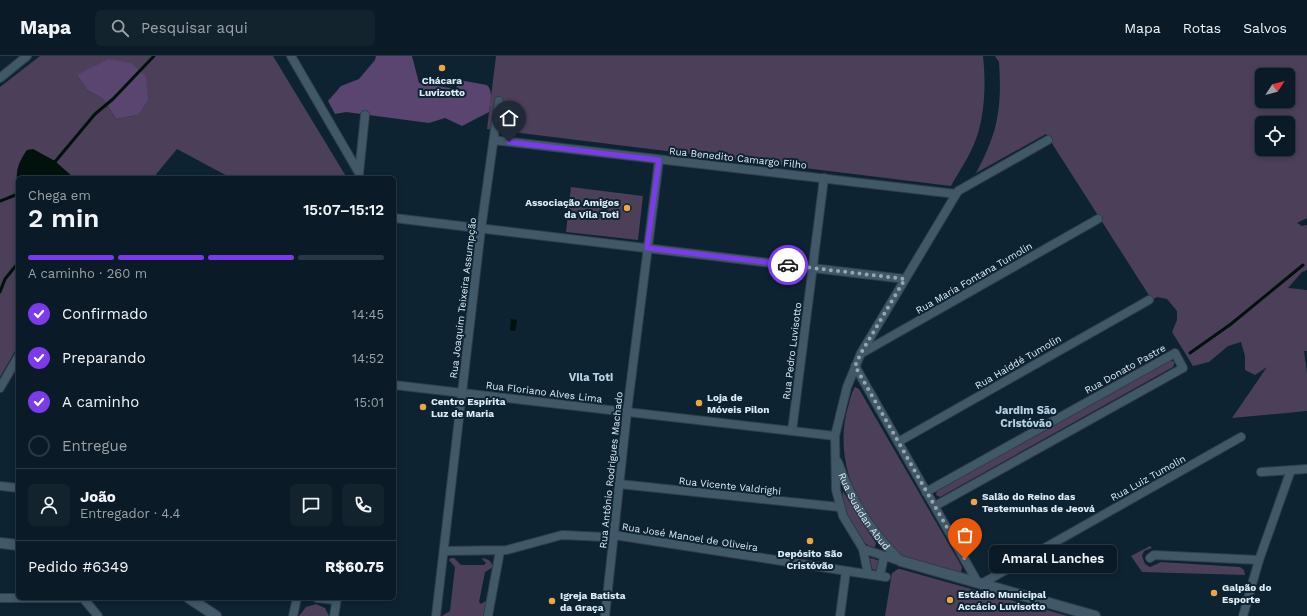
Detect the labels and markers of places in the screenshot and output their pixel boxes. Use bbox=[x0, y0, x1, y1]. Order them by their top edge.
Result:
marker: Chácara Luvizotto bbox=[437, 63, 447, 73]
place label: Chácara Luvizotto bbox=[419, 75, 465, 98]
pin bbox=[492, 101, 526, 142]
place label: Associação Amigos da Vila Toti bbox=[525, 197, 620, 220]
marker: Associação Amigos da Vila Toti bbox=[622, 203, 632, 213]
place label: Loja de Móveis Pilon bbox=[707, 392, 769, 415]
place label: Centro Espírita Luz de Maria bbox=[431, 396, 506, 419]
marker: Loja de Móveis Pilon bbox=[694, 398, 704, 408]
marker: Centro Espírita Luz de Maria bbox=[418, 402, 428, 412]
place label: Salão do Reino das Testemunhas de Jeová bbox=[982, 491, 1095, 514]
marker: Salão do Reino das Testemunhas de Jeová bbox=[969, 497, 979, 507]
pin bbox=[948, 518, 982, 559]
marker: Depósito São Cristóvão bbox=[805, 536, 815, 546]
callout: Amaral Lanches bbox=[989, 545, 1117, 573]
place label: Depósito São Cristóvão bbox=[778, 548, 842, 571]
place label: Galpão do Esporte bbox=[1222, 582, 1271, 605]
marker: Galpão do Esporte bbox=[1209, 588, 1219, 598]
place label: Estádio Municipal Accácio Luvisotto bbox=[958, 589, 1047, 612]
place label: Igreja Batista da Graça bbox=[560, 590, 626, 613]
marker: Estádio Municipal Accácio Luvisotto bbox=[945, 595, 955, 605]
marker: Igreja Batista da Graça bbox=[547, 596, 557, 606]

